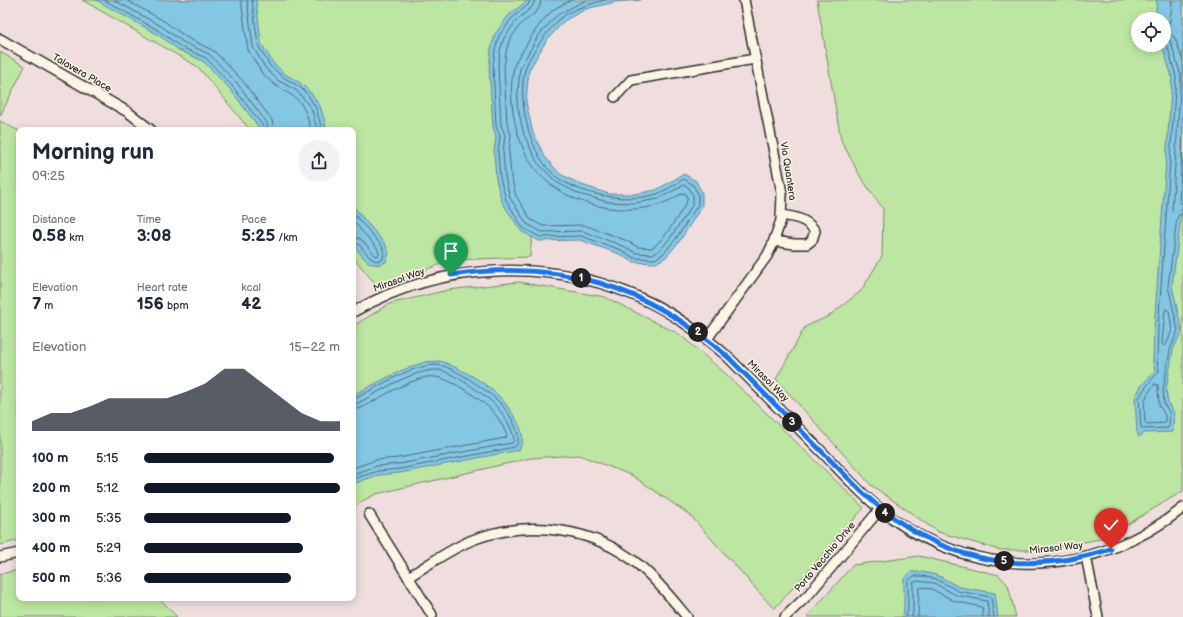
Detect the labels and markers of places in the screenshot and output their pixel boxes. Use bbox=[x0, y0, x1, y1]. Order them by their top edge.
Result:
pin bbox=[434, 234, 468, 275]
pin: 1 bbox=[571, 268, 591, 288]
pin: 2 bbox=[688, 322, 708, 342]
pin: 3 bbox=[782, 412, 802, 432]
pin: 4 bbox=[875, 503, 895, 523]
pin bbox=[1094, 508, 1128, 549]
pin: 5 bbox=[994, 551, 1014, 571]

